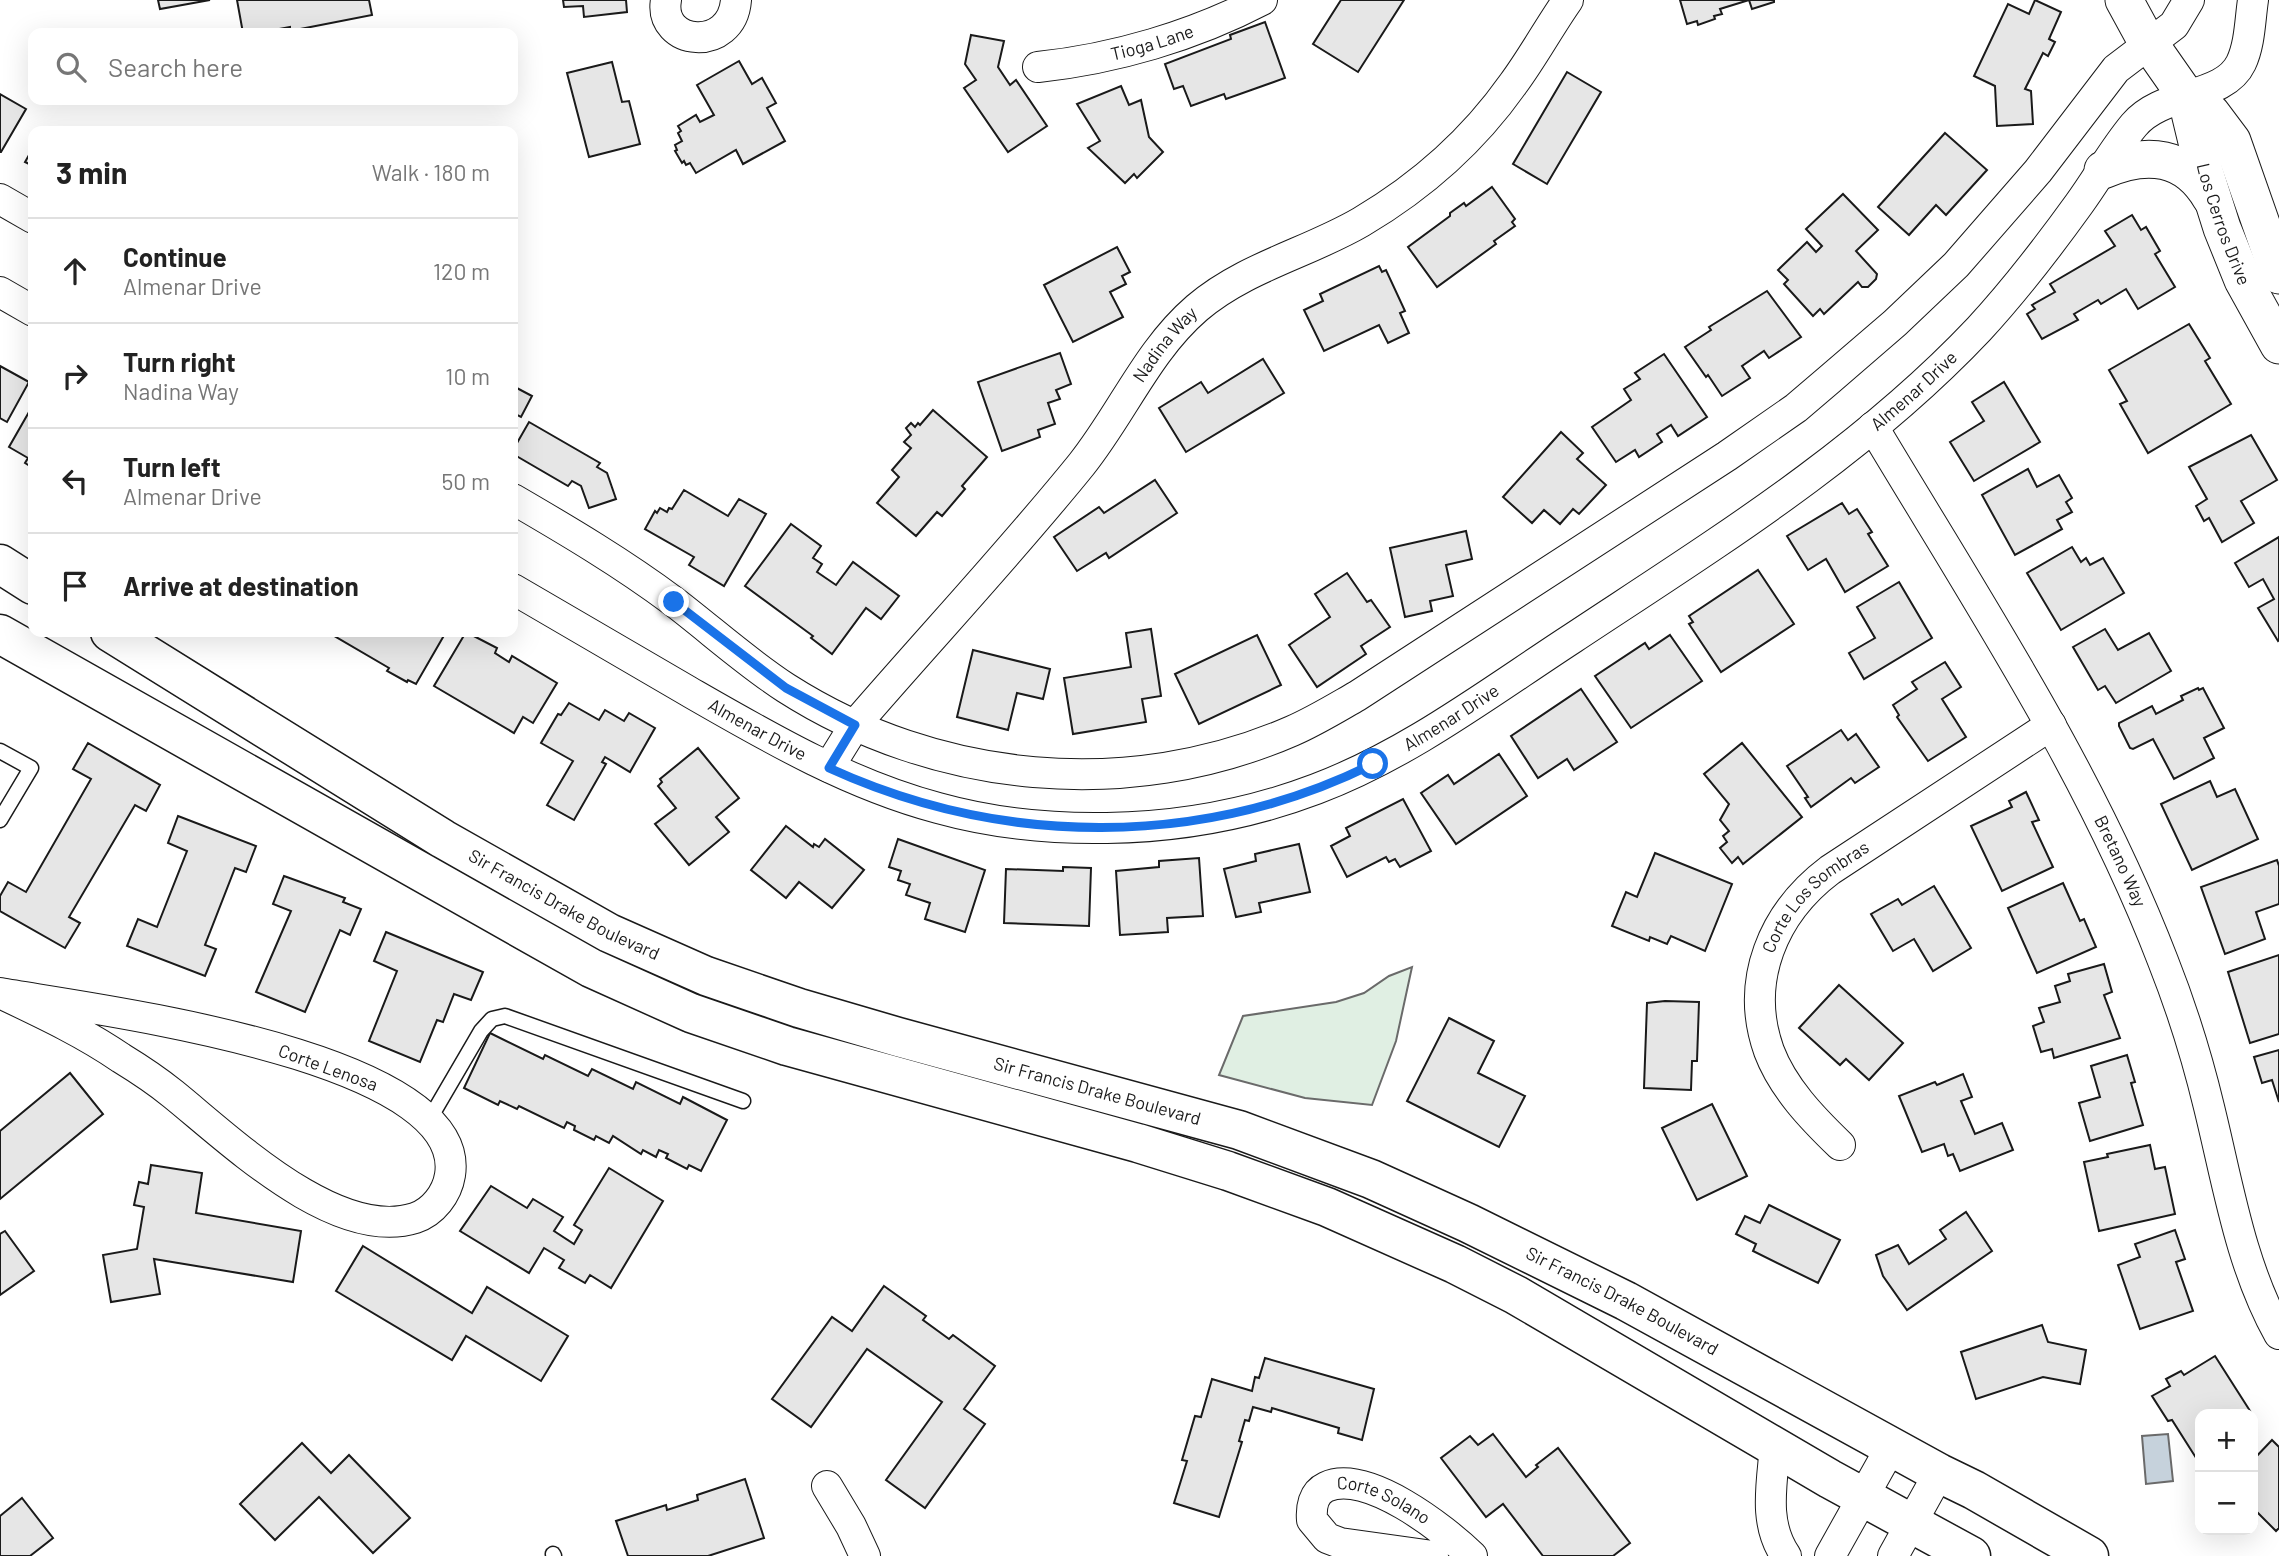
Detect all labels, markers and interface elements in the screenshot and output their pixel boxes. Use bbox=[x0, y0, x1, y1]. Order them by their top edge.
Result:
street label: Tioga Lane bbox=[1108, 19, 1197, 65]
search box bbox=[28, 28, 518, 105]
icon: search bbox=[52, 48, 90, 86]
text: Search here bbox=[108, 51, 243, 82]
text: 3 min bbox=[56, 154, 127, 190]
text: Walk · 180 m bbox=[372, 158, 490, 186]
street label: Los Cerros Drive bbox=[2192, 161, 2256, 288]
text: Continue bbox=[123, 241, 227, 272]
icon: ahead bbox=[56, 252, 94, 290]
text: 120 m bbox=[433, 257, 490, 285]
text: Almenar Drive bbox=[123, 272, 262, 300]
street label: Nadina Way bbox=[1128, 301, 1201, 386]
text: Turn right bbox=[123, 346, 236, 377]
street label: Almenar Drive bbox=[1866, 346, 1961, 435]
icon: right bbox=[56, 357, 94, 395]
text: 10 m bbox=[445, 362, 490, 390]
text: Nadina Way bbox=[123, 377, 239, 405]
text: Turn left bbox=[123, 451, 221, 482]
icon: left bbox=[56, 462, 94, 500]
text: 50 m bbox=[442, 467, 490, 495]
text: Almenar Drive bbox=[123, 482, 262, 510]
icon: arrive bbox=[56, 567, 94, 605]
text: Arrive at destination bbox=[123, 570, 359, 601]
route end bbox=[658, 586, 689, 617]
street label: Almenar Drive bbox=[1399, 679, 1503, 755]
street label: Almenar Drive bbox=[705, 693, 811, 765]
route start bbox=[1357, 748, 1388, 779]
street label: Bretano Way bbox=[2090, 812, 2152, 910]
street label: Corte Los Sombras bbox=[1757, 836, 1873, 956]
street label: Sir Francis Drake Boulevard bbox=[465, 844, 663, 964]
street label: Corte Lenosa bbox=[276, 1039, 381, 1095]
street label: Sir Francis Drake Boulevard bbox=[991, 1052, 1204, 1129]
street label: Sir Francis Drake Boulevard bbox=[1523, 1241, 1722, 1360]
map controls bbox=[2195, 1409, 2258, 1535]
button: + bbox=[2195, 1409, 2258, 1472]
street label: Corte Solano bbox=[1337, 1471, 1435, 1528]
button: − bbox=[2195, 1472, 2258, 1535]

